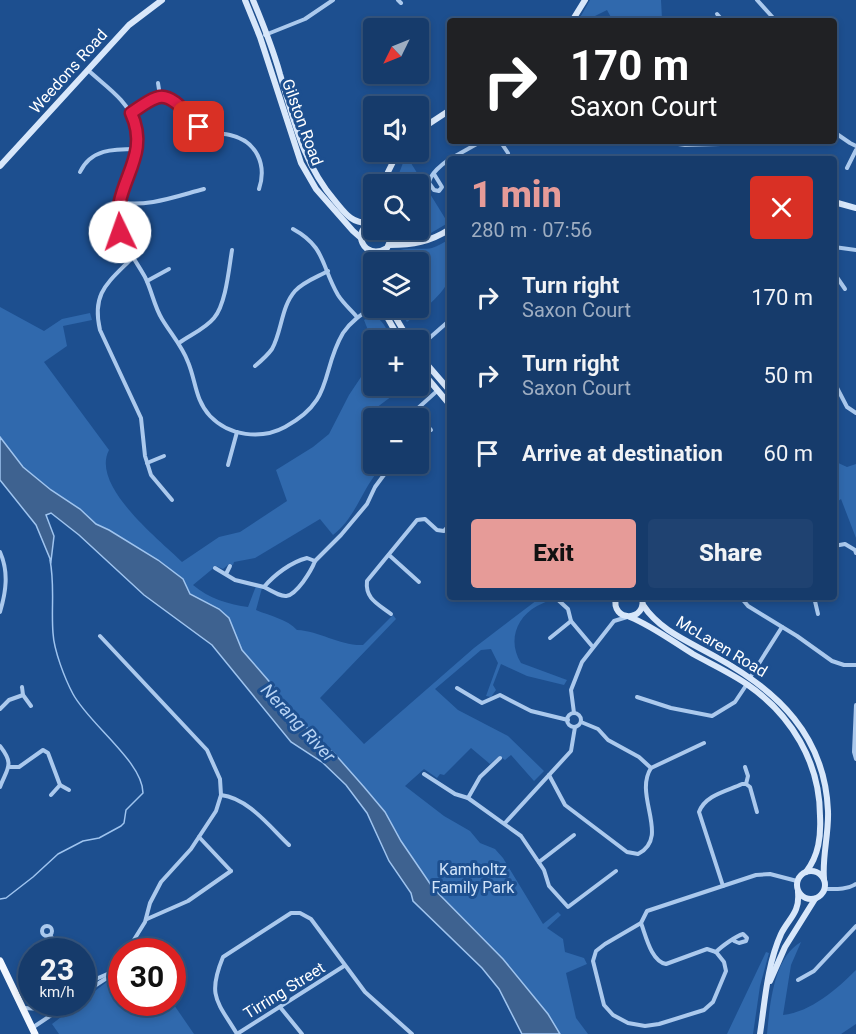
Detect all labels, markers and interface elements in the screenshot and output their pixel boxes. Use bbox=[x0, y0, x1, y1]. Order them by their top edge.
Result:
north arrow bbox=[363, 18, 429, 84]
map controls bbox=[363, 18, 429, 474]
street label: Weedons Road bbox=[26, 25, 111, 117]
text: 170 m bbox=[570, 41, 689, 90]
icon: right bbox=[471, 42, 549, 120]
street label: Gilston Road bbox=[278, 76, 327, 168]
text: Saxon Court bbox=[570, 91, 717, 123]
button: sound bbox=[363, 96, 429, 162]
pin bbox=[173, 101, 224, 152]
icon: arrive bbox=[182, 110, 215, 143]
button: search bbox=[363, 174, 429, 240]
text: 1 min bbox=[471, 174, 562, 216]
button: close bbox=[750, 176, 813, 239]
position arrow bbox=[88, 200, 152, 264]
text: 280 m · 07:56 bbox=[471, 218, 592, 242]
button: layers bbox=[363, 252, 429, 318]
text: Turn right bbox=[522, 273, 619, 298]
icon: right bbox=[471, 281, 504, 314]
text: 170 m bbox=[751, 285, 813, 310]
text: Saxon Court bbox=[522, 298, 631, 322]
button: + bbox=[363, 330, 429, 396]
text: Turn right bbox=[522, 351, 619, 376]
icon: right bbox=[471, 359, 504, 392]
text: 50 m bbox=[764, 363, 813, 388]
text: Saxon Court bbox=[522, 376, 631, 400]
button: − bbox=[363, 408, 429, 474]
icon: arrive bbox=[471, 437, 504, 470]
text: Arrive at destination bbox=[522, 441, 723, 466]
text: 60 m bbox=[764, 441, 813, 466]
button: Exit bbox=[471, 519, 636, 588]
button: Share bbox=[648, 519, 813, 588]
street label: McLaren Road bbox=[673, 612, 771, 681]
water label: Nerang River bbox=[257, 679, 341, 767]
park label: Kamholtz Family Park bbox=[432, 860, 515, 897]
speed limit sign: 30 bbox=[108, 938, 186, 1016]
text: 23 bbox=[40, 952, 74, 987]
street label: Tirring Street bbox=[240, 958, 328, 1023]
text: km/h bbox=[39, 983, 75, 1001]

